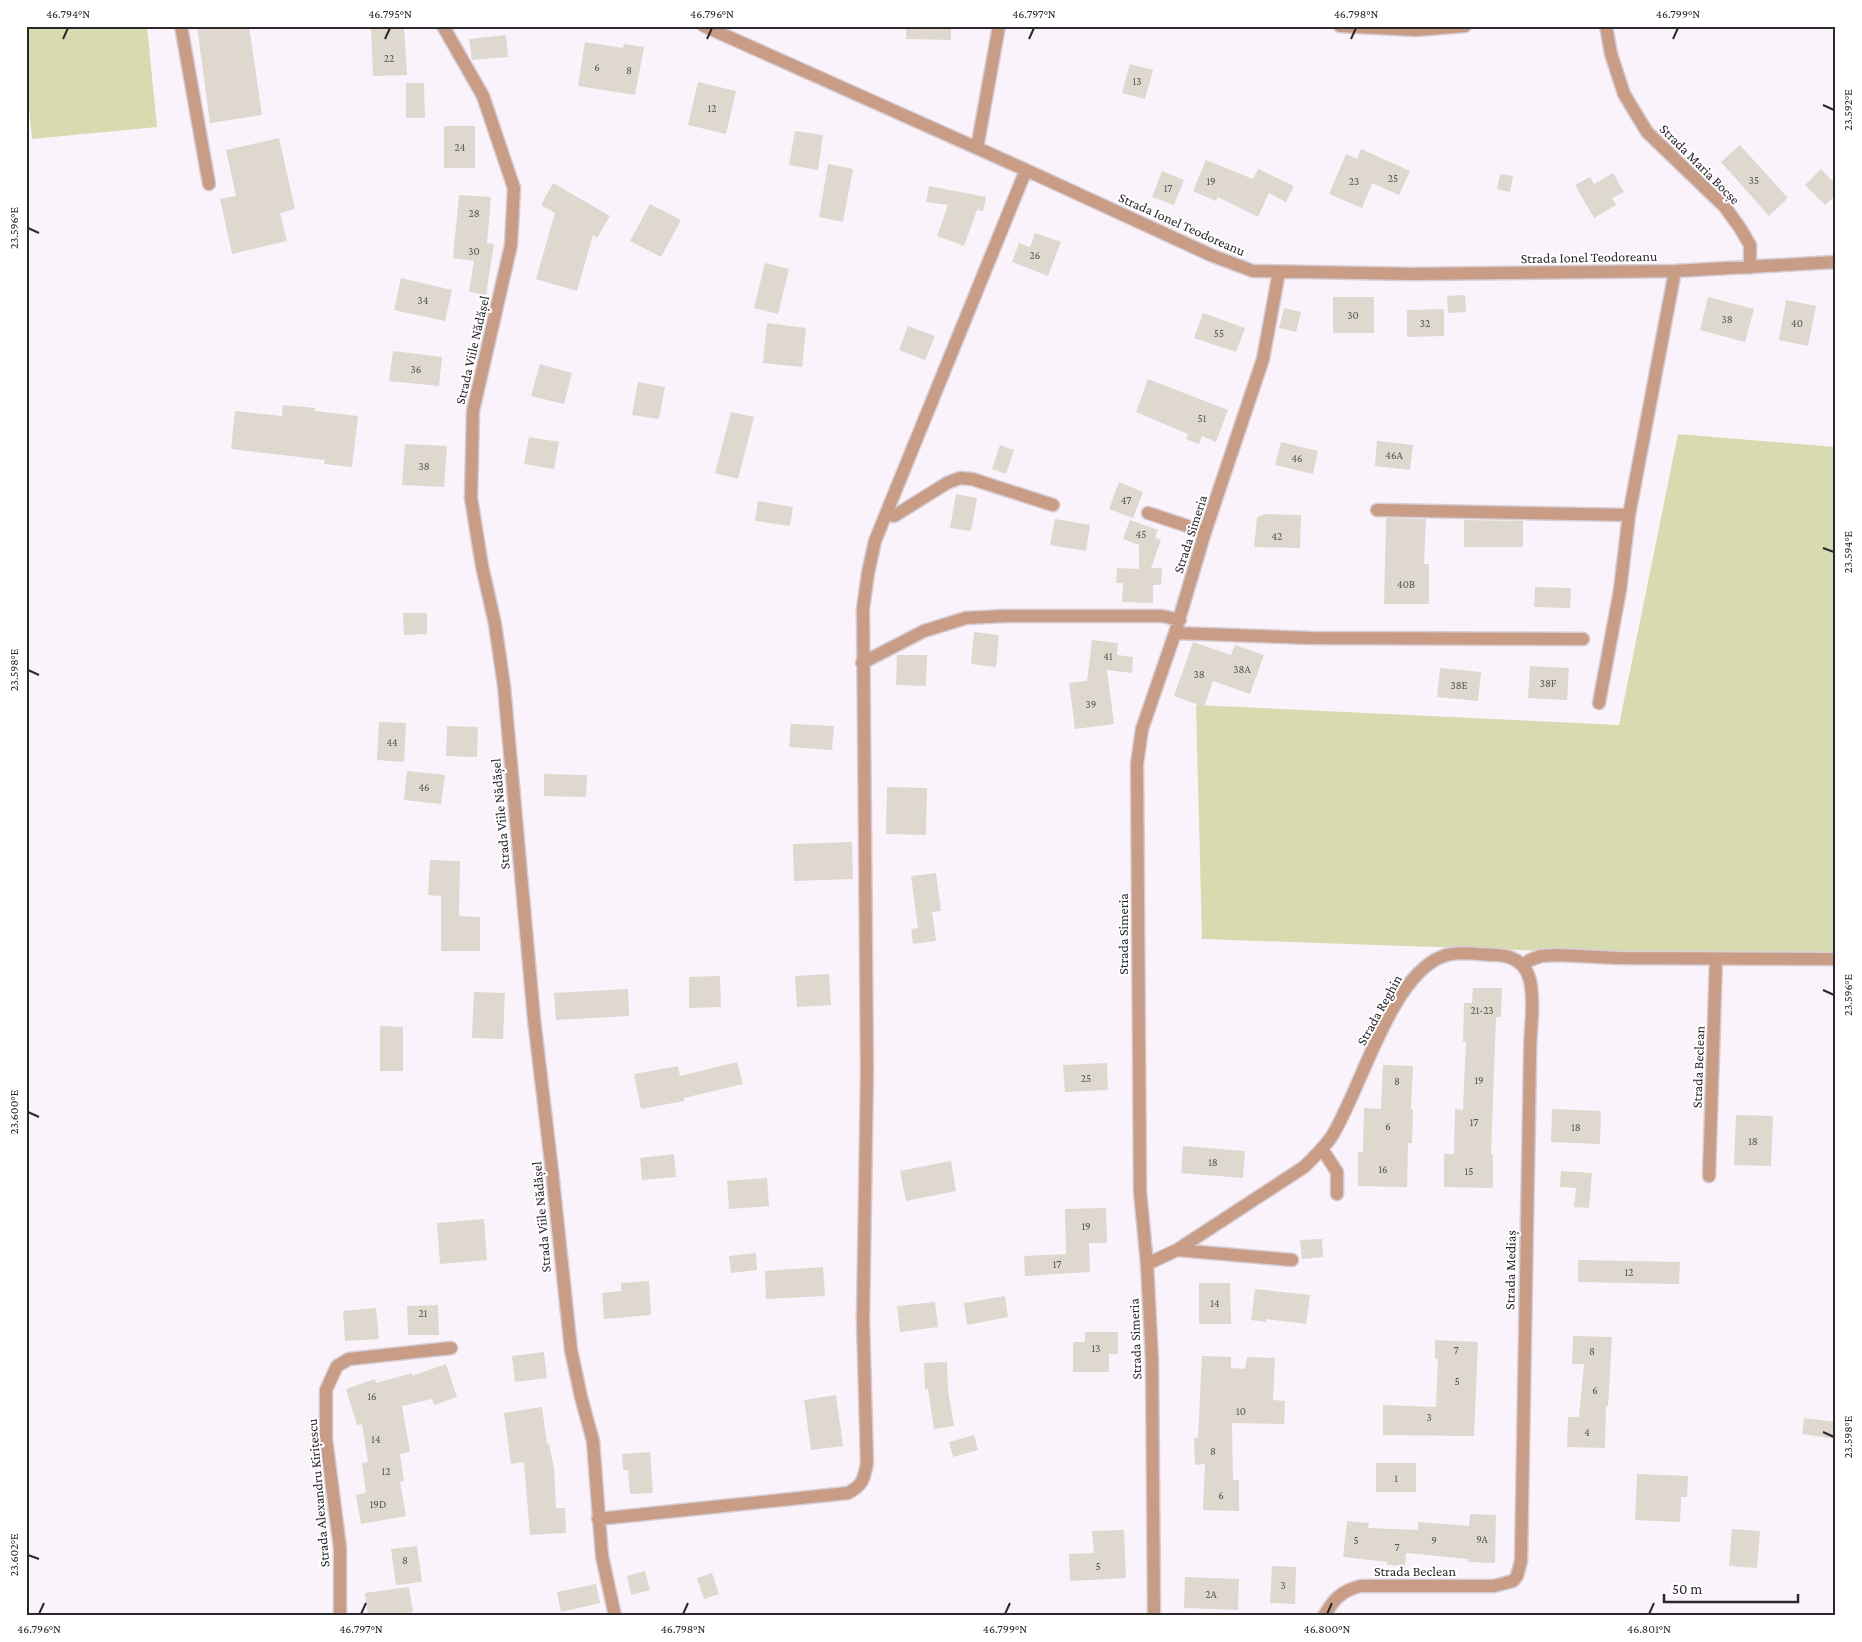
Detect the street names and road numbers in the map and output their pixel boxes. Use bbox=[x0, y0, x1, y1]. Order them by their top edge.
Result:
street label: Strada Maria Bocșe bbox=[1656, 121, 1743, 208]
street label: Strada Ionel Teodoreanu bbox=[1116, 189, 1248, 259]
street label: Strada Ionel Teodoreanu bbox=[1521, 248, 1658, 266]
street label: Strada Viile Nădășel bbox=[452, 294, 493, 406]
street label: Strada Simeria bbox=[1170, 492, 1210, 575]
street label: Strada Viile Nădășel bbox=[487, 758, 514, 870]
street label: Strada Simeria bbox=[1115, 893, 1131, 975]
street label: Strada Reghin bbox=[1353, 972, 1405, 1048]
street label: Strada Beclean bbox=[1689, 1025, 1707, 1108]
street label: Strada Viile Nădășel bbox=[528, 1161, 555, 1273]
street label: Strada Mediaș bbox=[1501, 1230, 1520, 1310]
street label: Strada Simeria bbox=[1126, 1297, 1144, 1380]
street label: Strada Alexandru Kirițescu bbox=[303, 1417, 333, 1568]
street label: Strada Beclean bbox=[1374, 1563, 1457, 1579]

